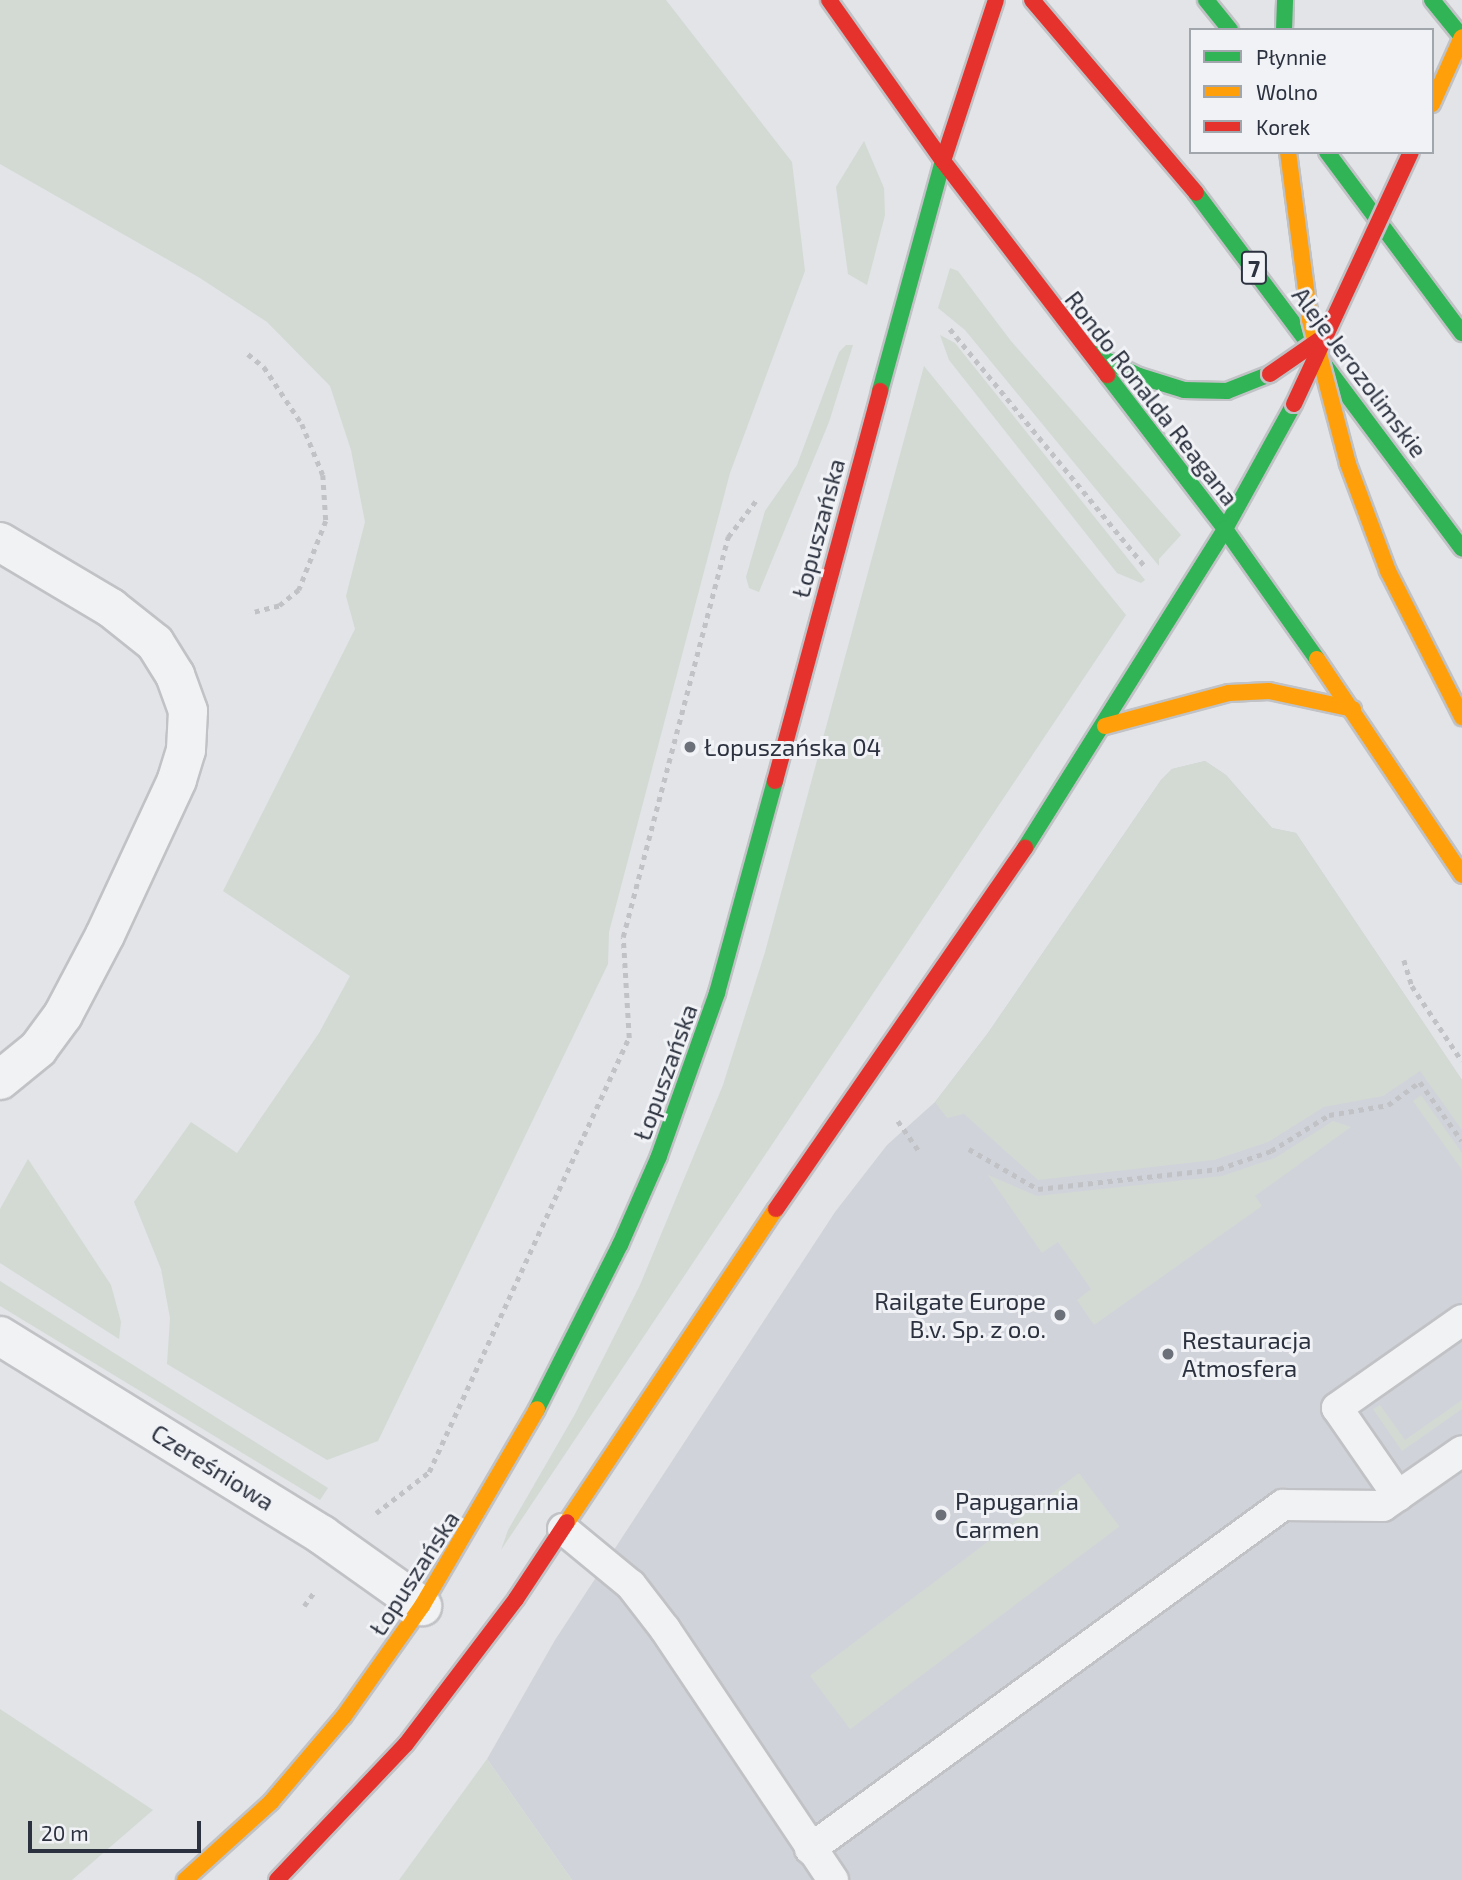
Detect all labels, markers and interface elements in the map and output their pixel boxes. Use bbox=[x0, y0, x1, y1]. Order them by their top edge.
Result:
legend bbox=[1189, 28, 1434, 154]
text: Płynnie bbox=[1256, 44, 1327, 69]
text: Wolno bbox=[1256, 79, 1318, 104]
text: Korek bbox=[1256, 114, 1310, 139]
road number: 7 bbox=[1240, 248, 1268, 288]
street label: Aleje Jerozolimskie bbox=[1286, 281, 1434, 463]
street label: Rondo Ronalda Reagana bbox=[1059, 285, 1245, 511]
street label: Łopuszańska bbox=[786, 455, 850, 601]
place label: Łopuszańska 04 bbox=[704, 733, 881, 761]
marker: Łopuszańska 04 bbox=[682, 739, 698, 755]
street label: Łopuszańska bbox=[627, 1000, 703, 1144]
place label: Railgate Europe B.v. Sp. z o.o. bbox=[874, 1287, 1046, 1343]
marker: Railgate Europe B.v. Sp. z o.o. bbox=[1052, 1307, 1068, 1323]
place label: Restauracja Atmosfera bbox=[1182, 1326, 1312, 1382]
marker: Restauracja Atmosfera bbox=[1160, 1346, 1176, 1362]
street label: Czereśniowa bbox=[146, 1418, 280, 1516]
place label: Papugarnia Carmen bbox=[955, 1487, 1079, 1543]
street label: Łopuszańska bbox=[363, 1505, 465, 1641]
marker: Papugarnia Carmen bbox=[933, 1507, 949, 1523]
scale bar bbox=[32, 1806, 205, 1850]
text: 20 m bbox=[41, 1820, 89, 1845]

